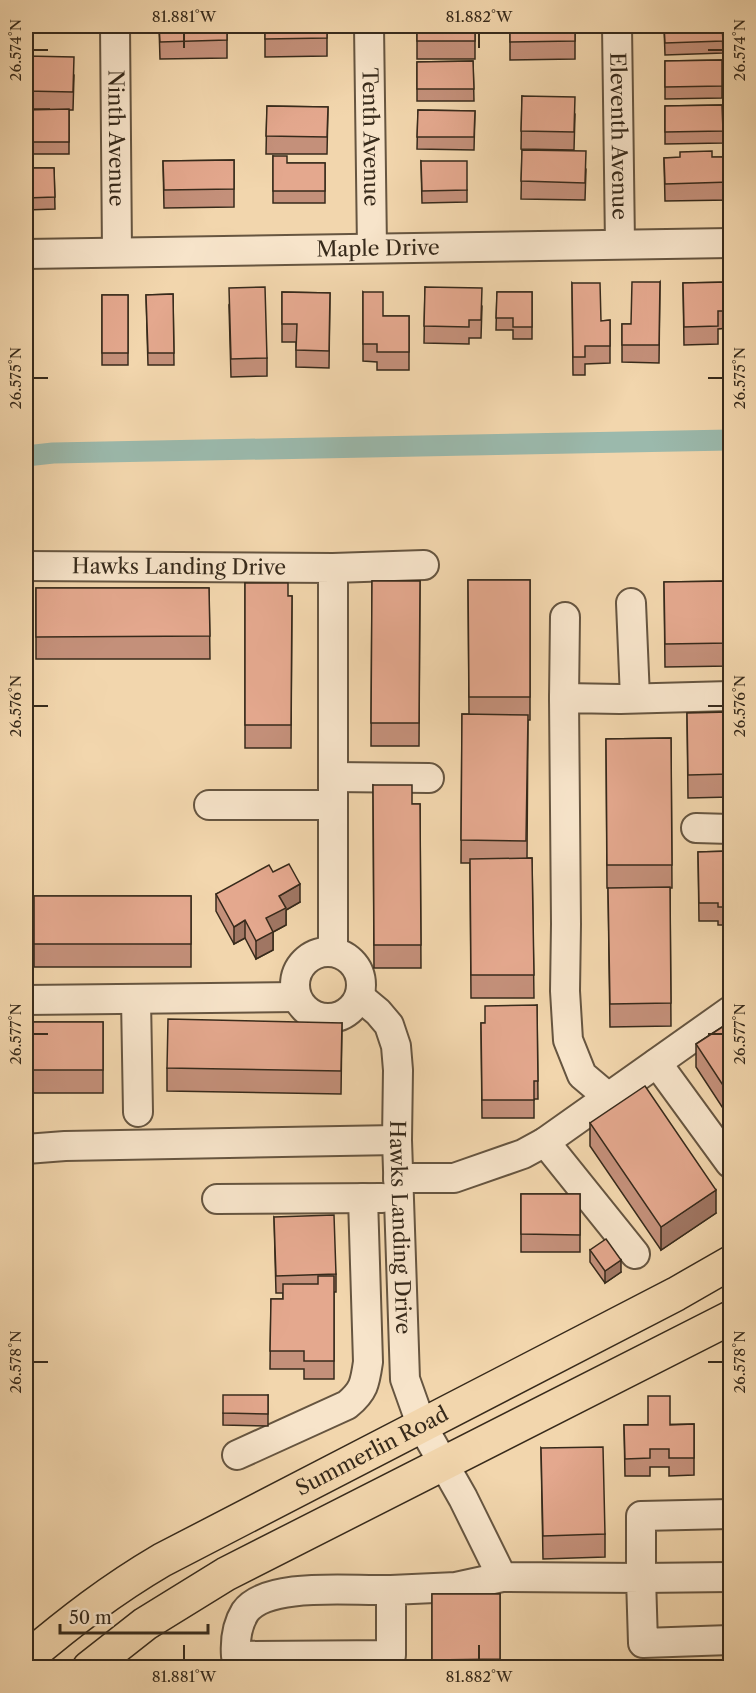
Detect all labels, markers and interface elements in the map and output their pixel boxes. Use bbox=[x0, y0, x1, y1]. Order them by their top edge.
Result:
text: 81.881°W bbox=[152, 7, 217, 26]
text: 81.882°W bbox=[446, 7, 513, 26]
text: 26.574°N bbox=[6, 19, 25, 81]
text: 26.574°N bbox=[730, 19, 749, 81]
street label: Eleventh Avenue bbox=[605, 52, 633, 220]
street label: Tenth Avenue bbox=[358, 67, 384, 206]
street label: Ninth Avenue bbox=[103, 69, 130, 206]
street label: Maple Drive bbox=[316, 235, 440, 261]
text: 26.575°N bbox=[6, 347, 25, 409]
text: 26.575°N bbox=[730, 347, 749, 409]
street label: Hawks Landing Drive bbox=[72, 553, 286, 580]
text: 26.576°N bbox=[6, 675, 25, 737]
text: 26.576°N bbox=[730, 675, 749, 737]
text: 26.577°N bbox=[6, 1003, 25, 1065]
text: 26.577°N bbox=[730, 1003, 749, 1065]
street label: Hawks Landing Drive bbox=[385, 1120, 416, 1335]
text: 26.578°N bbox=[6, 1330, 25, 1394]
text: 26.578°N bbox=[730, 1330, 749, 1394]
street label: Summerlin Road bbox=[291, 1401, 453, 1501]
scale bar bbox=[60, 1597, 208, 1635]
text: 50 m bbox=[69, 1607, 112, 1629]
text: 81.881°W bbox=[152, 1667, 217, 1686]
text: 81.882°W bbox=[446, 1667, 513, 1686]

